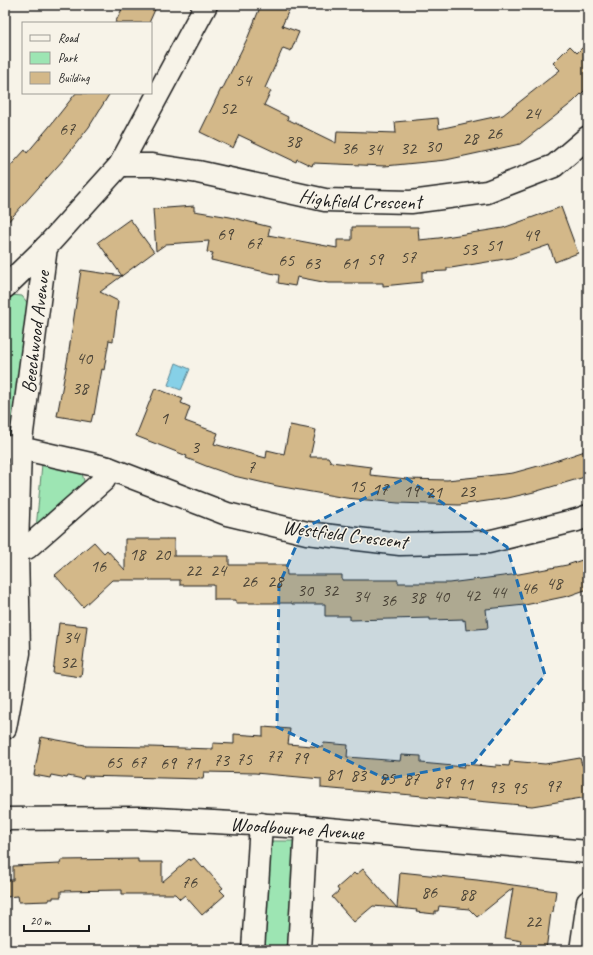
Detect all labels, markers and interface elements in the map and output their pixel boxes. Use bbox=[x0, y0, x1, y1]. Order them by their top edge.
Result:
legend bbox=[22, 22, 152, 94]
text: Road bbox=[58, 30, 80, 46]
text: Park bbox=[58, 50, 79, 66]
house number: 54 bbox=[235, 69, 253, 91]
text: Building bbox=[58, 70, 90, 86]
house number: 52 bbox=[220, 97, 238, 119]
house number: 24 bbox=[524, 102, 542, 124]
house number: 67 bbox=[59, 118, 76, 140]
house number: 26 bbox=[486, 122, 503, 144]
house number: 28 bbox=[462, 127, 480, 149]
house number: 38 bbox=[285, 130, 303, 152]
house number: 30 bbox=[425, 135, 443, 157]
house number: 36 bbox=[341, 137, 358, 159]
house number: 32 bbox=[400, 137, 418, 159]
house number: 34 bbox=[366, 138, 384, 160]
street label: Highfield Crescent bbox=[297, 183, 427, 215]
house number: 69 bbox=[217, 223, 235, 245]
house number: 49 bbox=[523, 224, 541, 246]
house number: 67 bbox=[246, 232, 263, 254]
house number: 51 bbox=[486, 234, 503, 256]
house number: 53 bbox=[461, 238, 479, 260]
house number: 57 bbox=[400, 246, 417, 268]
house number: 59 bbox=[367, 248, 385, 270]
house number: 65 bbox=[278, 249, 295, 271]
house number: 63 bbox=[304, 252, 322, 274]
house number: 61 bbox=[342, 252, 359, 274]
street label: Beechwood Avenue bbox=[16, 268, 56, 395]
house number: 40 bbox=[76, 347, 94, 369]
house number: 38 bbox=[72, 377, 90, 399]
house number: 1 bbox=[160, 407, 169, 429]
house number: 3 bbox=[191, 436, 201, 458]
house number: 7 bbox=[247, 456, 256, 478]
house number: 15 bbox=[349, 475, 366, 497]
house number: 17 bbox=[372, 478, 389, 500]
house number: 19 bbox=[403, 480, 421, 502]
house number: 23 bbox=[459, 480, 477, 502]
house number: 21 bbox=[426, 481, 443, 503]
street label: Westfield Crescent bbox=[281, 514, 412, 555]
house number: 18 bbox=[129, 543, 147, 565]
house number: 20 bbox=[154, 543, 172, 565]
house number: 16 bbox=[90, 555, 107, 577]
house number: 22 bbox=[185, 559, 203, 581]
house number: 24 bbox=[210, 559, 228, 581]
house number: 26 bbox=[241, 570, 258, 592]
house number: 28 bbox=[267, 570, 285, 592]
house number: 48 bbox=[546, 572, 564, 594]
house number: 46 bbox=[521, 577, 538, 599]
house number: 30 bbox=[297, 579, 315, 601]
house number: 32 bbox=[322, 579, 340, 601]
house number: 44 bbox=[490, 581, 508, 603]
house number: 42 bbox=[464, 584, 482, 606]
house number: 34 bbox=[353, 585, 371, 607]
house number: 40 bbox=[433, 585, 451, 607]
house number: 38 bbox=[409, 586, 427, 608]
house number: 36 bbox=[380, 589, 397, 611]
house number: 34 bbox=[63, 626, 81, 648]
house number: 32 bbox=[60, 651, 78, 673]
house number: 77 bbox=[266, 745, 283, 767]
house number: 79 bbox=[292, 747, 310, 769]
house number: 75 bbox=[236, 748, 253, 770]
house number: 73 bbox=[213, 749, 231, 771]
house number: 65 bbox=[106, 751, 123, 773]
house number: 67 bbox=[130, 751, 147, 773]
house number: 69 bbox=[160, 752, 178, 774]
house number: 71 bbox=[184, 752, 201, 774]
house number: 81 bbox=[326, 763, 343, 785]
house number: 83 bbox=[350, 764, 368, 786]
house number: 85 bbox=[379, 767, 396, 789]
house number: 87 bbox=[403, 768, 420, 790]
house number: 89 bbox=[434, 771, 452, 793]
house number: 91 bbox=[457, 773, 474, 795]
house number: 97 bbox=[545, 775, 562, 797]
house number: 93 bbox=[488, 776, 506, 798]
house number: 95 bbox=[511, 777, 528, 799]
street label: Woodbourne Avenue bbox=[230, 811, 366, 846]
house number: 76 bbox=[181, 871, 198, 893]
house number: 86 bbox=[421, 881, 438, 903]
house number: 88 bbox=[459, 883, 477, 905]
scale bar bbox=[24, 907, 89, 933]
house number: 22 bbox=[525, 910, 543, 932]
text: 20 m bbox=[30, 913, 52, 929]

